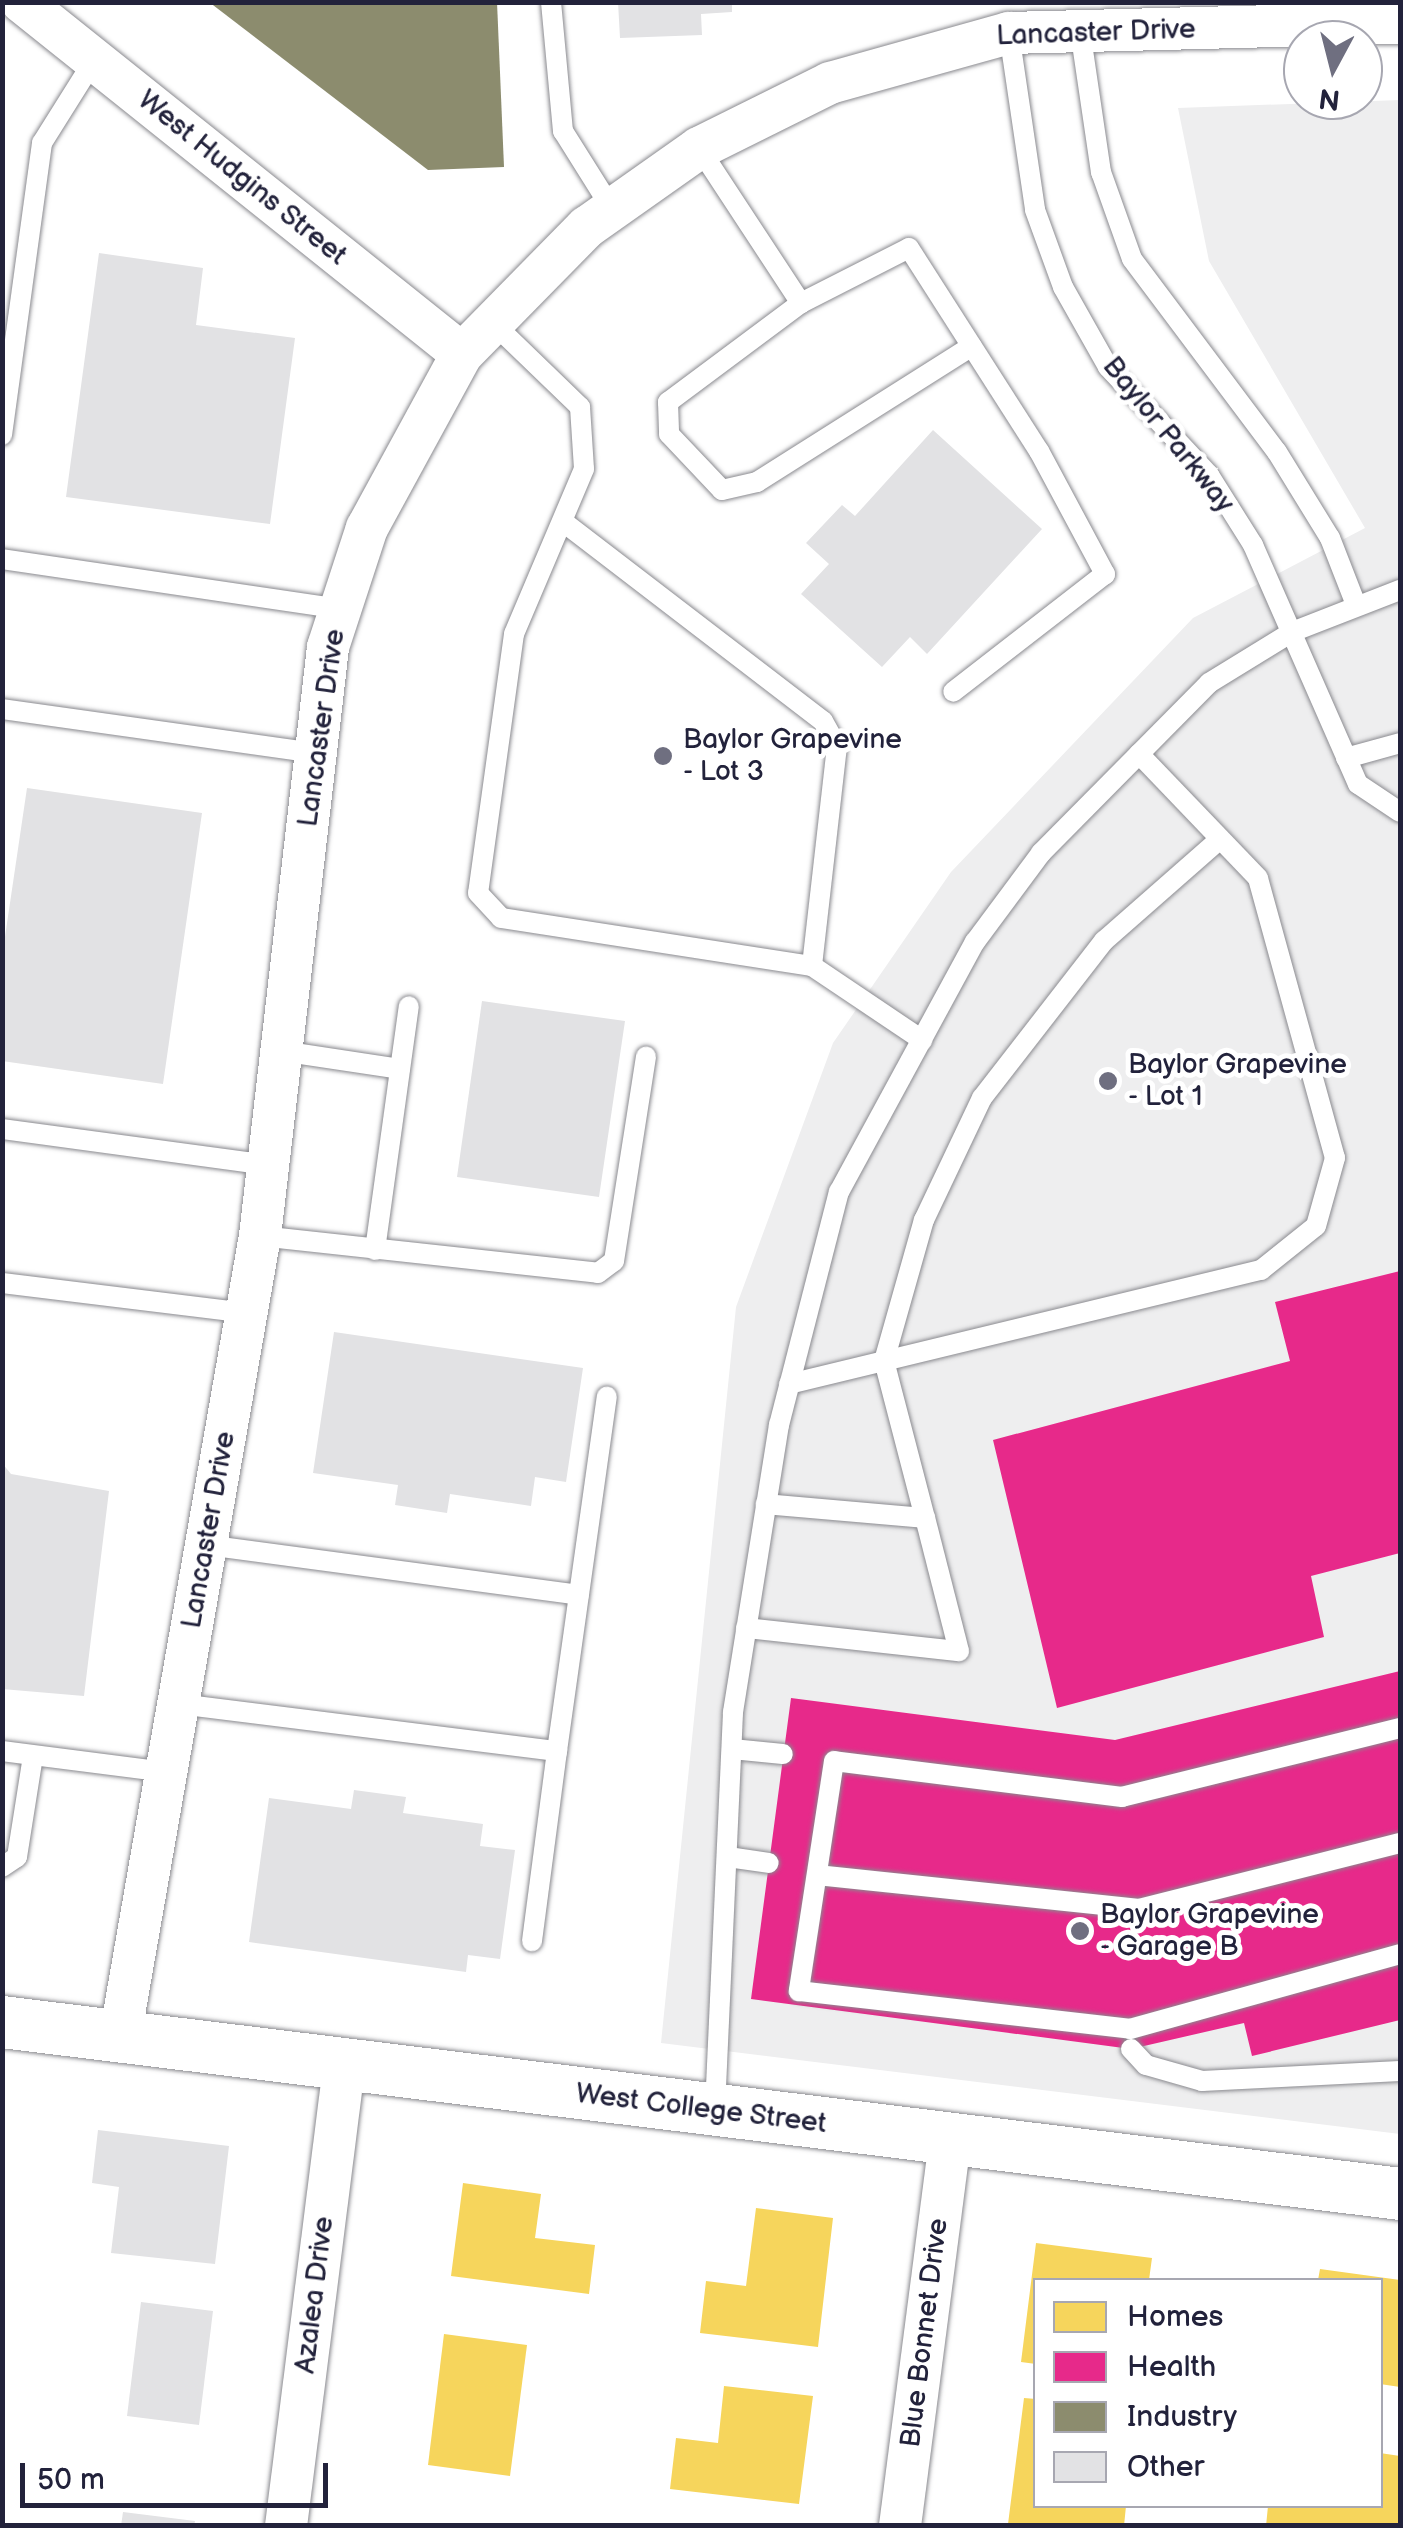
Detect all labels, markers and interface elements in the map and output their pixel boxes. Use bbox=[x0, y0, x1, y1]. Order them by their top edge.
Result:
street label: Lancaster Drive bbox=[996, 13, 1196, 53]
north arrow bbox=[1283, 20, 1383, 120]
text: N bbox=[1317, 81, 1342, 116]
street label: West Hudgins Street bbox=[131, 83, 353, 273]
street label: Baylor Parkway bbox=[1095, 350, 1241, 520]
street label: Lancaster Drive bbox=[291, 627, 353, 829]
place label: Baylor Grapevine - Lot 3 bbox=[683, 723, 902, 789]
marker: Baylor Grapevine - Lot 3 bbox=[652, 745, 674, 767]
place label: Baylor Grapevine - Lot 1 bbox=[1128, 1048, 1347, 1114]
marker: Baylor Grapevine - Lot 1 bbox=[1097, 1070, 1119, 1092]
street label: Lancaster Drive bbox=[175, 1429, 243, 1631]
place label: Baylor Grapevine - Garage B bbox=[1100, 1898, 1319, 1964]
marker: Baylor Grapevine - Garage B bbox=[1069, 1920, 1091, 1942]
street label: West College Street bbox=[574, 2077, 828, 2141]
street label: Azalea Drive bbox=[289, 2215, 341, 2375]
street label: Blue Bonnet Drive bbox=[894, 2217, 956, 2449]
legend bbox=[1033, 2278, 1383, 2508]
text: Homes bbox=[1127, 2299, 1223, 2335]
text: Health bbox=[1127, 2349, 1216, 2385]
text: Industry bbox=[1127, 2399, 1237, 2435]
scale bar bbox=[25, 2443, 332, 2505]
text: Other bbox=[1127, 2449, 1204, 2485]
text: 50 m bbox=[37, 2462, 105, 2498]

